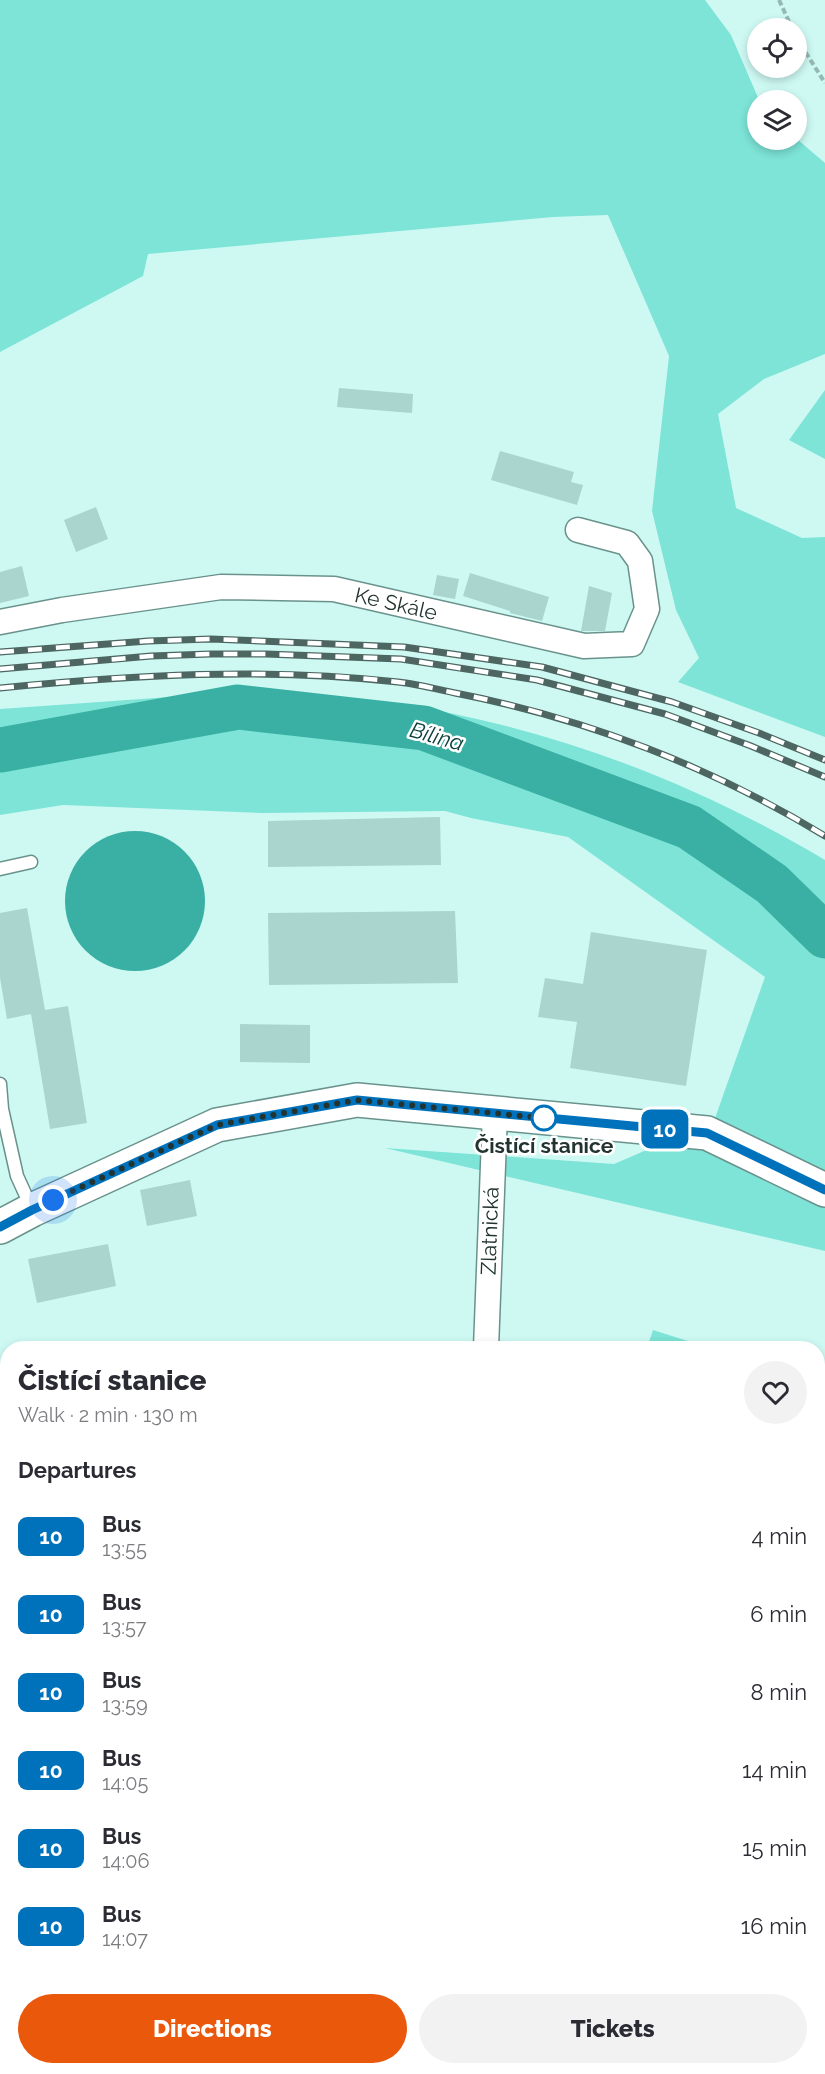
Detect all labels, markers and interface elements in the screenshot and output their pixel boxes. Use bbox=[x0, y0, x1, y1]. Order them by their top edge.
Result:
map controls bbox=[747, 18, 807, 150]
button: locate bbox=[747, 18, 807, 78]
button: layers bbox=[747, 90, 807, 150]
street label: Ke Skále bbox=[352, 582, 440, 625]
water label: Bílina bbox=[407, 716, 467, 756]
marker: Čistící stanice bbox=[531, 1105, 557, 1131]
line badge: 10 bbox=[638, 1110, 692, 1148]
text: 10 bbox=[653, 1117, 677, 1142]
place label: Čistící stanice bbox=[475, 1133, 614, 1158]
your location bbox=[38, 1185, 68, 1215]
street label: Zlatnická bbox=[475, 1186, 504, 1275]
button: heart bbox=[744, 1361, 807, 1424]
text: Čistící stanice bbox=[18, 1364, 206, 1397]
text: Walk · 2 min · 130 m bbox=[18, 1403, 198, 1427]
text: Departures bbox=[18, 1457, 136, 1483]
text: Bus bbox=[102, 1511, 141, 1537]
text: 4 min bbox=[752, 1523, 807, 1549]
text: 10 bbox=[39, 1524, 63, 1549]
text: 13:55 bbox=[102, 1537, 147, 1561]
text: Bus bbox=[102, 1589, 141, 1615]
text: 6 min bbox=[750, 1601, 807, 1627]
text: 10 bbox=[39, 1602, 63, 1627]
text: 13:57 bbox=[102, 1615, 147, 1639]
text: Bus bbox=[102, 1667, 141, 1693]
text: 8 min bbox=[751, 1679, 807, 1705]
text: 10 bbox=[39, 1680, 63, 1705]
text: 13:59 bbox=[102, 1693, 148, 1717]
text: Bus bbox=[102, 1745, 141, 1771]
text: 14 min bbox=[742, 1757, 807, 1783]
text: 10 bbox=[39, 1758, 63, 1783]
text: 14:05 bbox=[102, 1771, 148, 1795]
text: Bus bbox=[102, 1823, 141, 1849]
text: 15 min bbox=[742, 1835, 807, 1861]
text: 10 bbox=[39, 1836, 63, 1861]
text: 14:06 bbox=[102, 1849, 150, 1873]
text: Bus bbox=[102, 1901, 141, 1927]
text: 16 min bbox=[741, 1913, 807, 1939]
text: 10 bbox=[39, 1914, 63, 1939]
text: 14:07 bbox=[102, 1927, 148, 1951]
button: Directions bbox=[18, 1994, 407, 2063]
button: Tickets bbox=[419, 1994, 807, 2063]

